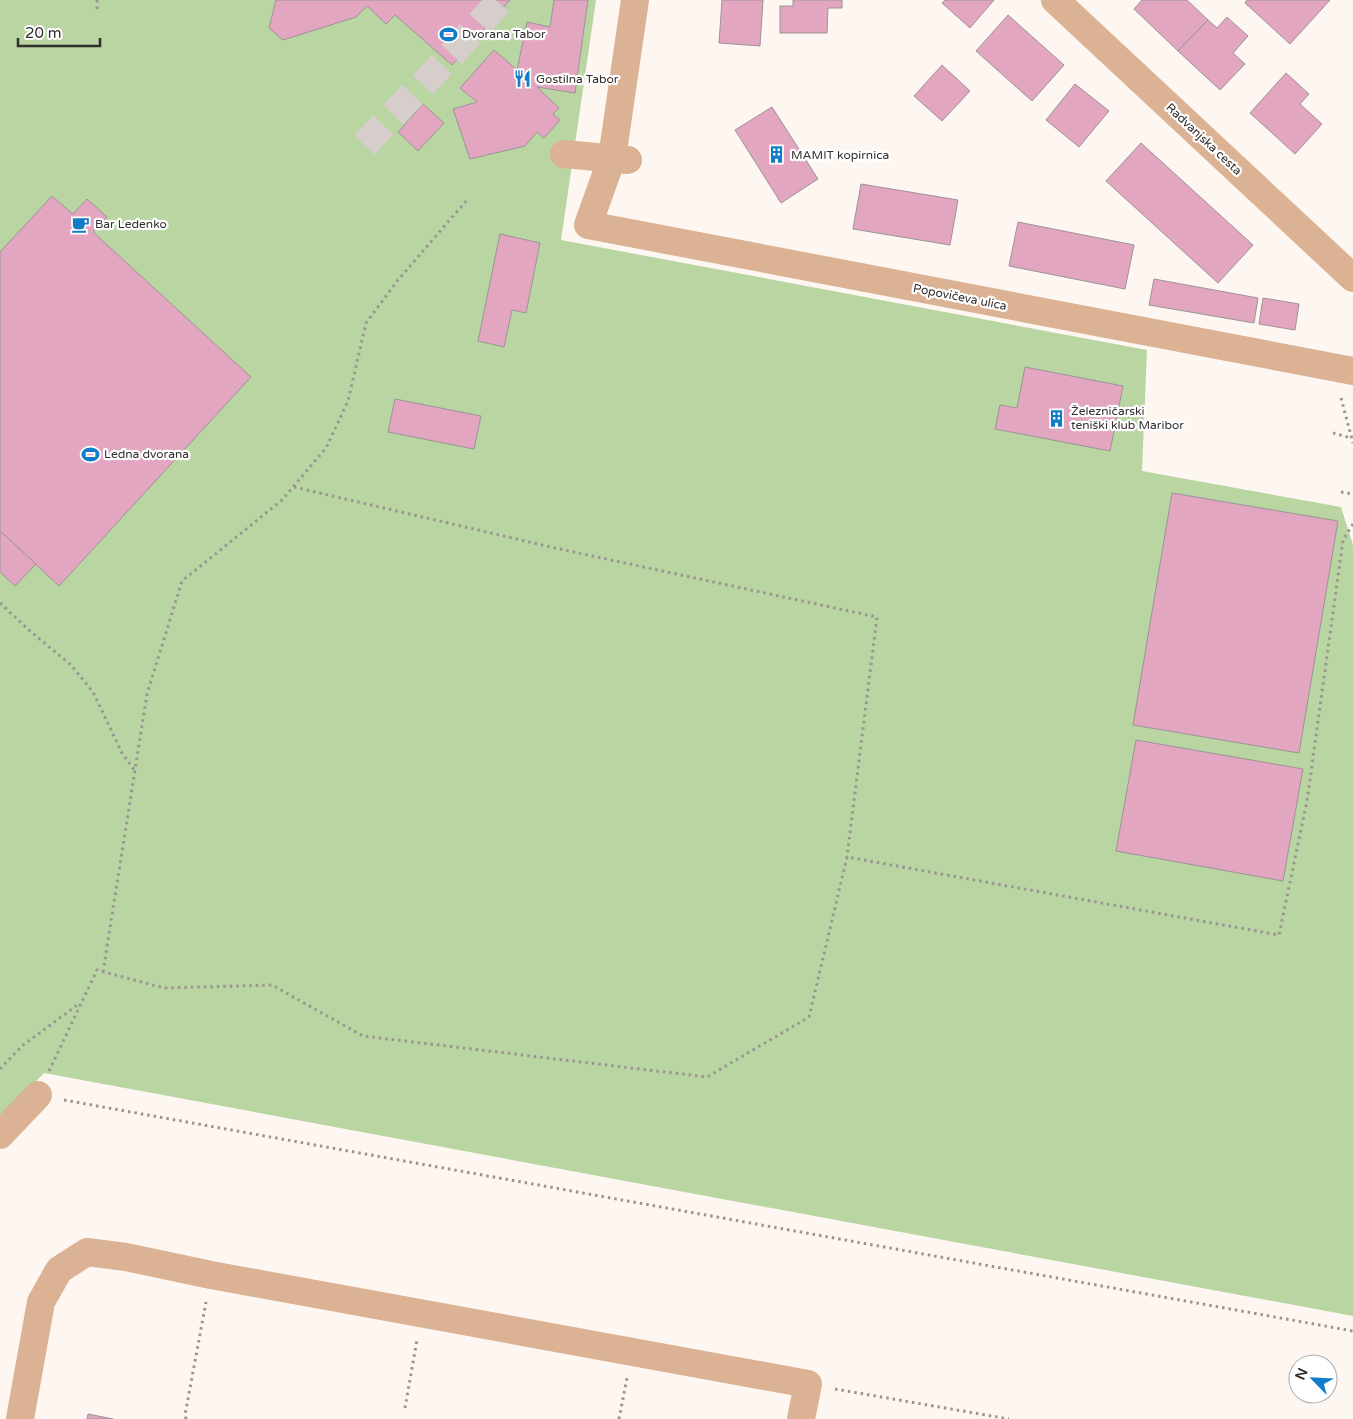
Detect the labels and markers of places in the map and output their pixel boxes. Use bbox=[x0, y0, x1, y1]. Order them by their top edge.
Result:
sports icon: Dvorana Tabor bbox=[438, 24, 458, 44]
place label: Dvorana Tabor bbox=[462, 27, 546, 41]
restaurant icon: Gostilna Tabor bbox=[512, 69, 532, 89]
place label: Gostilna Tabor bbox=[536, 72, 619, 86]
building icon: MAMIT kopirnica bbox=[767, 145, 787, 165]
place label: MAMIT kopirnica bbox=[791, 148, 889, 162]
cafe icon: Bar Ledenko bbox=[71, 214, 91, 234]
place label: Bar Ledenko bbox=[95, 217, 167, 231]
place label: Železničarski teniški klub Maribor bbox=[1071, 404, 1184, 432]
building icon: Železničarski teniški klub Maribor bbox=[1047, 408, 1067, 428]
sports icon: Ledna dvorana bbox=[80, 444, 100, 464]
place label: Ledna dvorana bbox=[104, 447, 189, 461]

